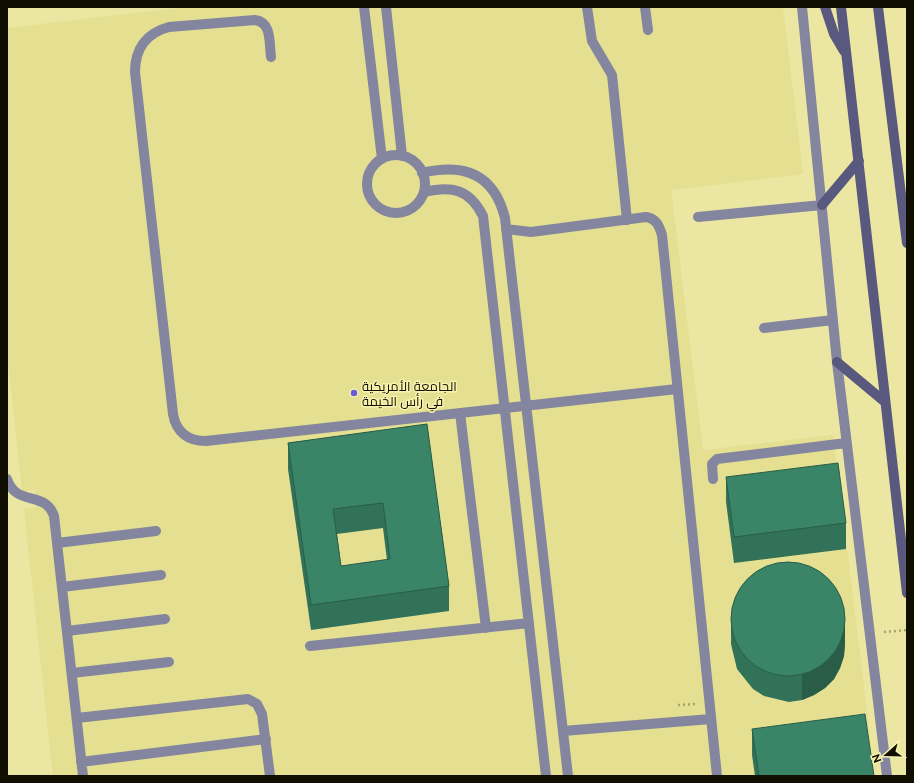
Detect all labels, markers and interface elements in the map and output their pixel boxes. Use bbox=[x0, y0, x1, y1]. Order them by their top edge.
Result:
place label: الجامعة الأمريكية في رأس الخيمة bbox=[362, 379, 457, 412]
marker: الجامعة الأمريكية في رأس الخيمة bbox=[349, 388, 359, 398]
north arrow bbox=[866, 735, 906, 775]
text: N bbox=[870, 752, 885, 764]

